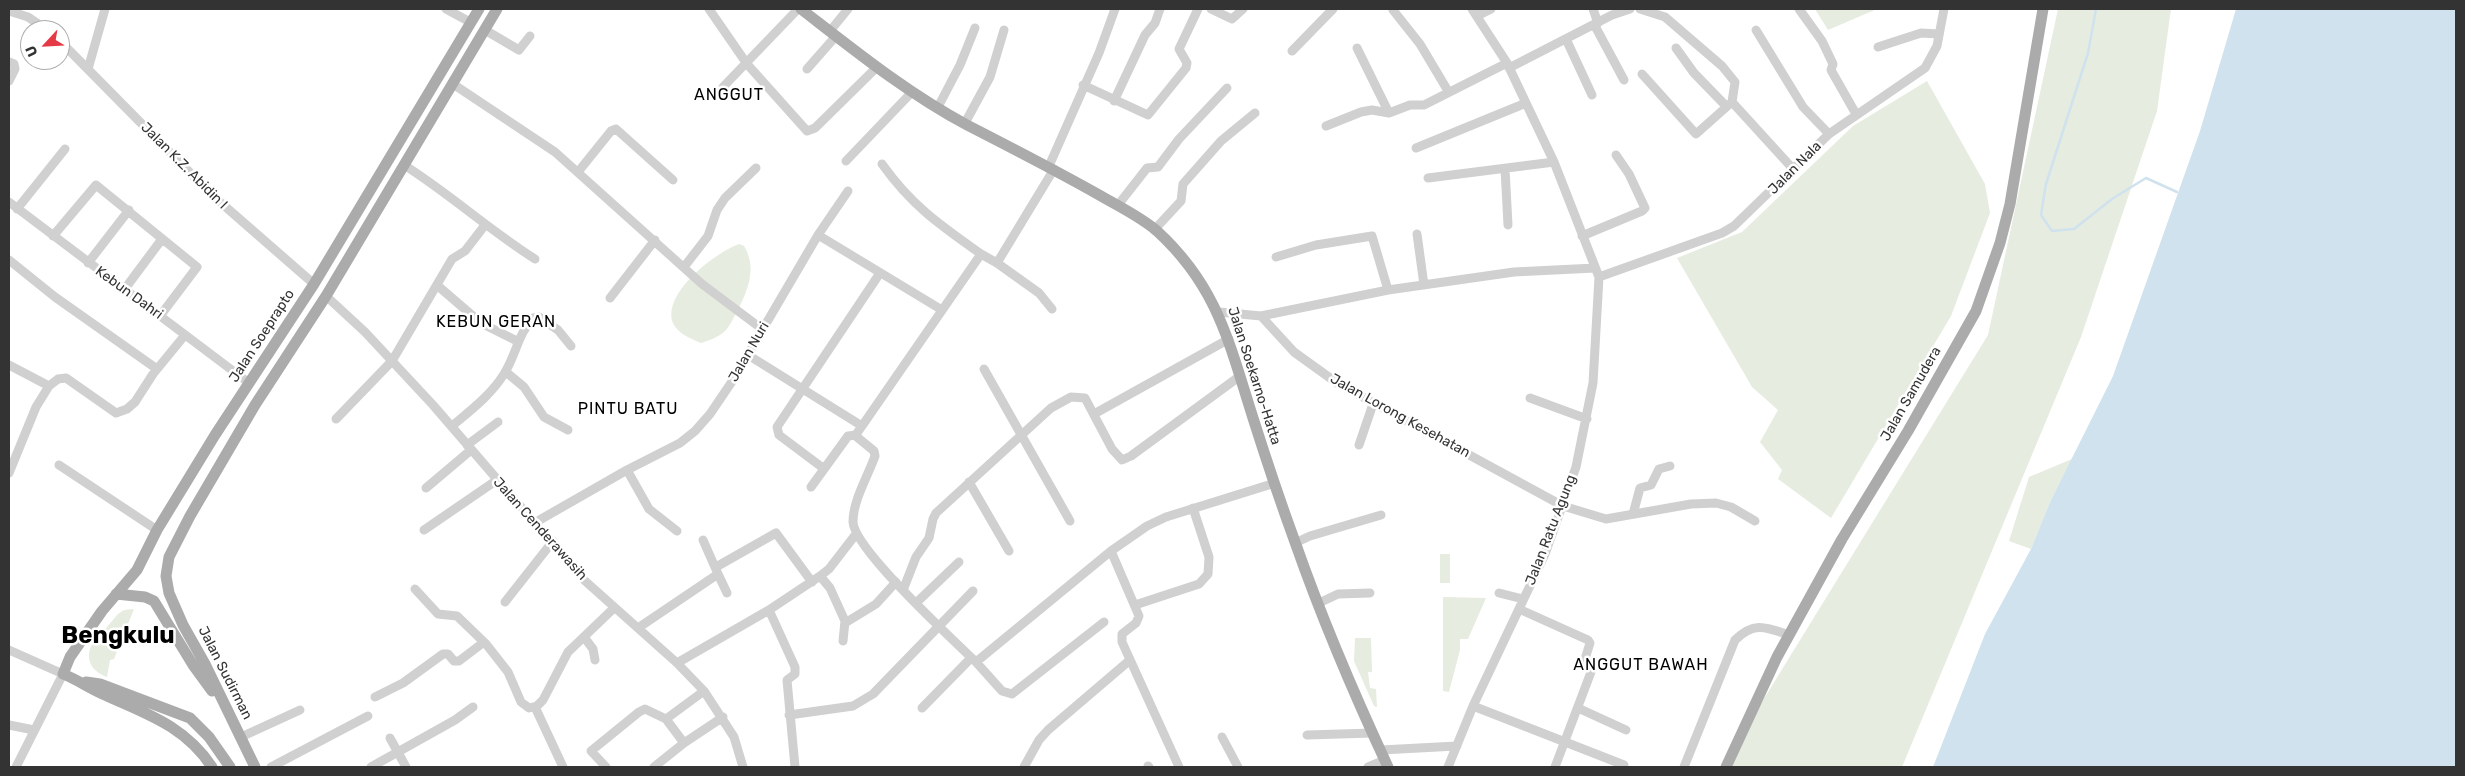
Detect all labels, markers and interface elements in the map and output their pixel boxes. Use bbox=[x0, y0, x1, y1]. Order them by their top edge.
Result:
north arrow bbox=[20, 20, 70, 70]
text: U bbox=[22, 43, 42, 59]
district label: ANGGUT bbox=[693, 85, 765, 105]
street label: Jalan K.Z. Abidin I bbox=[137, 119, 231, 213]
street label: Jalan Nala bbox=[1765, 138, 1825, 198]
street label: Kebun Dahri bbox=[92, 263, 166, 323]
street label: Jalan Soeprapto bbox=[226, 286, 298, 386]
street label: Jalan Soekarno-Hatta bbox=[1224, 305, 1284, 447]
district label: KEBUN GERAN bbox=[435, 312, 557, 332]
street label: Jalan Nuri bbox=[725, 319, 773, 385]
street label: Jalan Samudera bbox=[1877, 344, 1945, 444]
street label: Jalan Lorong Kesehatan bbox=[1327, 370, 1473, 462]
district label: PINTU BATU bbox=[576, 399, 680, 419]
street label: Jalan Ratu Agung bbox=[1522, 473, 1580, 587]
street label: Jalan Cenderawasih bbox=[490, 474, 590, 584]
district label: Bengkulu bbox=[61, 622, 175, 650]
street label: Jalan Sudirman bbox=[194, 624, 256, 722]
district label: ANGGUT BAWAH bbox=[1572, 655, 1710, 675]

